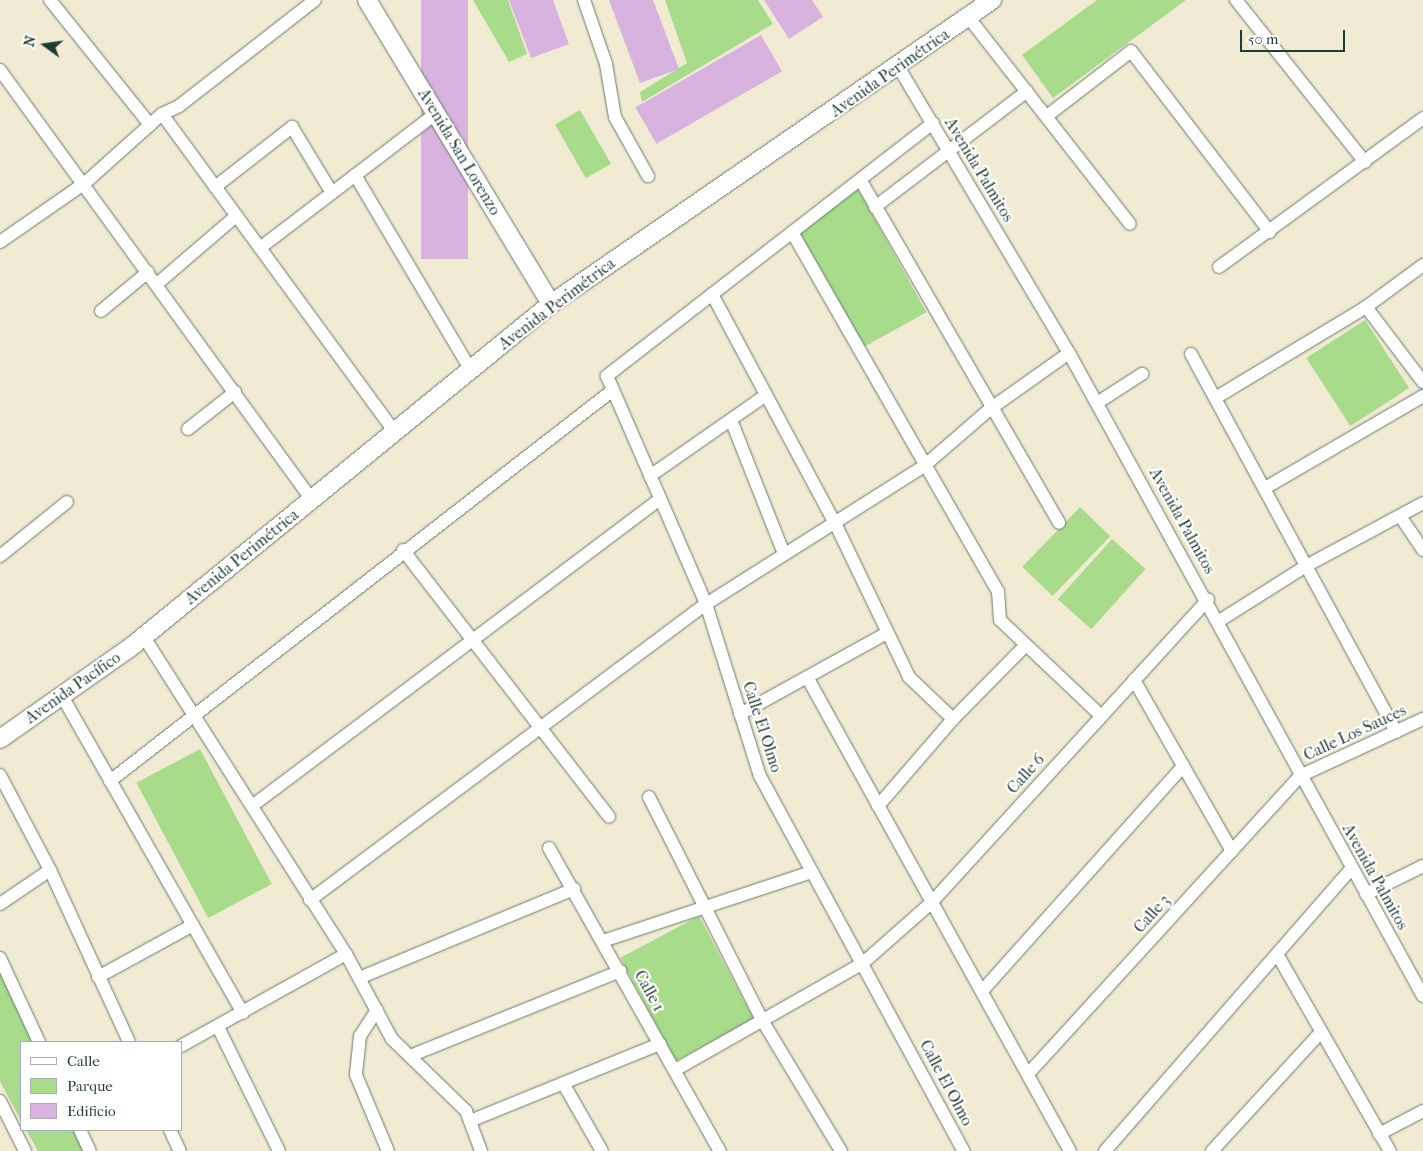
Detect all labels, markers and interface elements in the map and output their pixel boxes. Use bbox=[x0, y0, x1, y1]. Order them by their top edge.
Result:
north arrow bbox=[20, 20, 70, 70]
scale bar bbox=[1243, 20, 1348, 52]
street label: Avenida Perimétrica bbox=[827, 25, 953, 121]
text: 50 m bbox=[1248, 30, 1278, 48]
text: N bbox=[20, 34, 39, 48]
street label: Avenida San Lorenzo bbox=[414, 85, 504, 219]
street label: Avenida Palmitos bbox=[940, 114, 1018, 226]
street label: Avenida Perimétrica bbox=[495, 254, 619, 354]
street label: Avenida Palmitos bbox=[1145, 465, 1219, 577]
street label: Avenida Perimétrica bbox=[181, 505, 303, 609]
street label: Avenida Pacífico bbox=[22, 648, 124, 728]
street label: Calle El Olmo bbox=[738, 679, 786, 775]
street label: Calle Los Sauces bbox=[1301, 701, 1409, 765]
street label: Calle 6 bbox=[1003, 750, 1049, 798]
street label: Avenida Palmitos bbox=[1338, 821, 1412, 933]
street label: Calle 3 bbox=[1130, 891, 1174, 937]
street label: Calle 1 bbox=[630, 967, 668, 1015]
street label: Calle El Olmo bbox=[915, 1037, 977, 1129]
legend bbox=[20, 1041, 182, 1131]
text: Calle bbox=[67, 1052, 100, 1070]
text: Parque bbox=[67, 1077, 113, 1095]
text: Edificio bbox=[67, 1102, 116, 1120]

